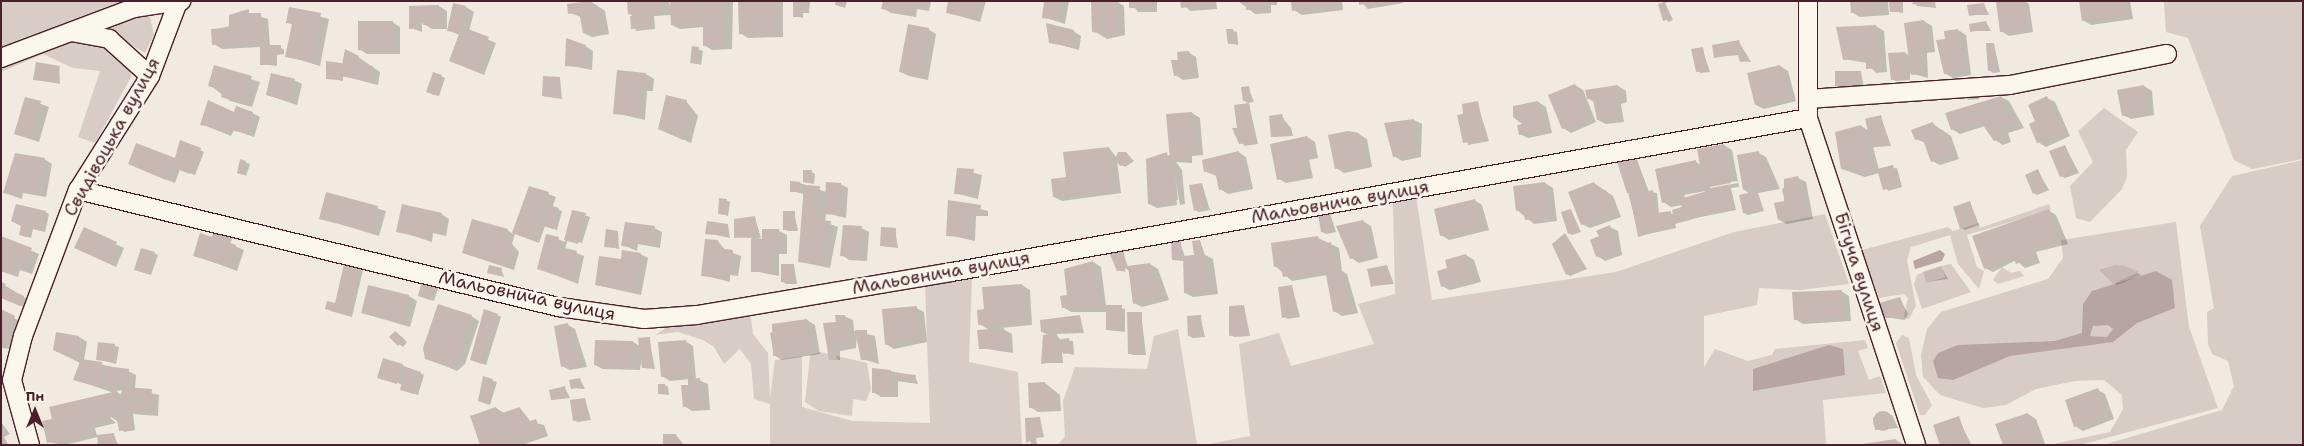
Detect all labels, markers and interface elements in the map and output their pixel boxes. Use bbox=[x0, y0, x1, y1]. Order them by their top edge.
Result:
street label: Свидівоцька вулиця bbox=[59, 54, 165, 220]
street label: Мальовнича вулиця bbox=[1249, 176, 1431, 228]
street label: Бігуча вулиця bbox=[1830, 210, 1888, 334]
street label: Мальовнича вулиця bbox=[850, 247, 1032, 299]
street label: Мальовнича вулиця bbox=[437, 267, 617, 325]
north arrow bbox=[10, 386, 60, 436]
text: Пн bbox=[26, 387, 44, 405]

